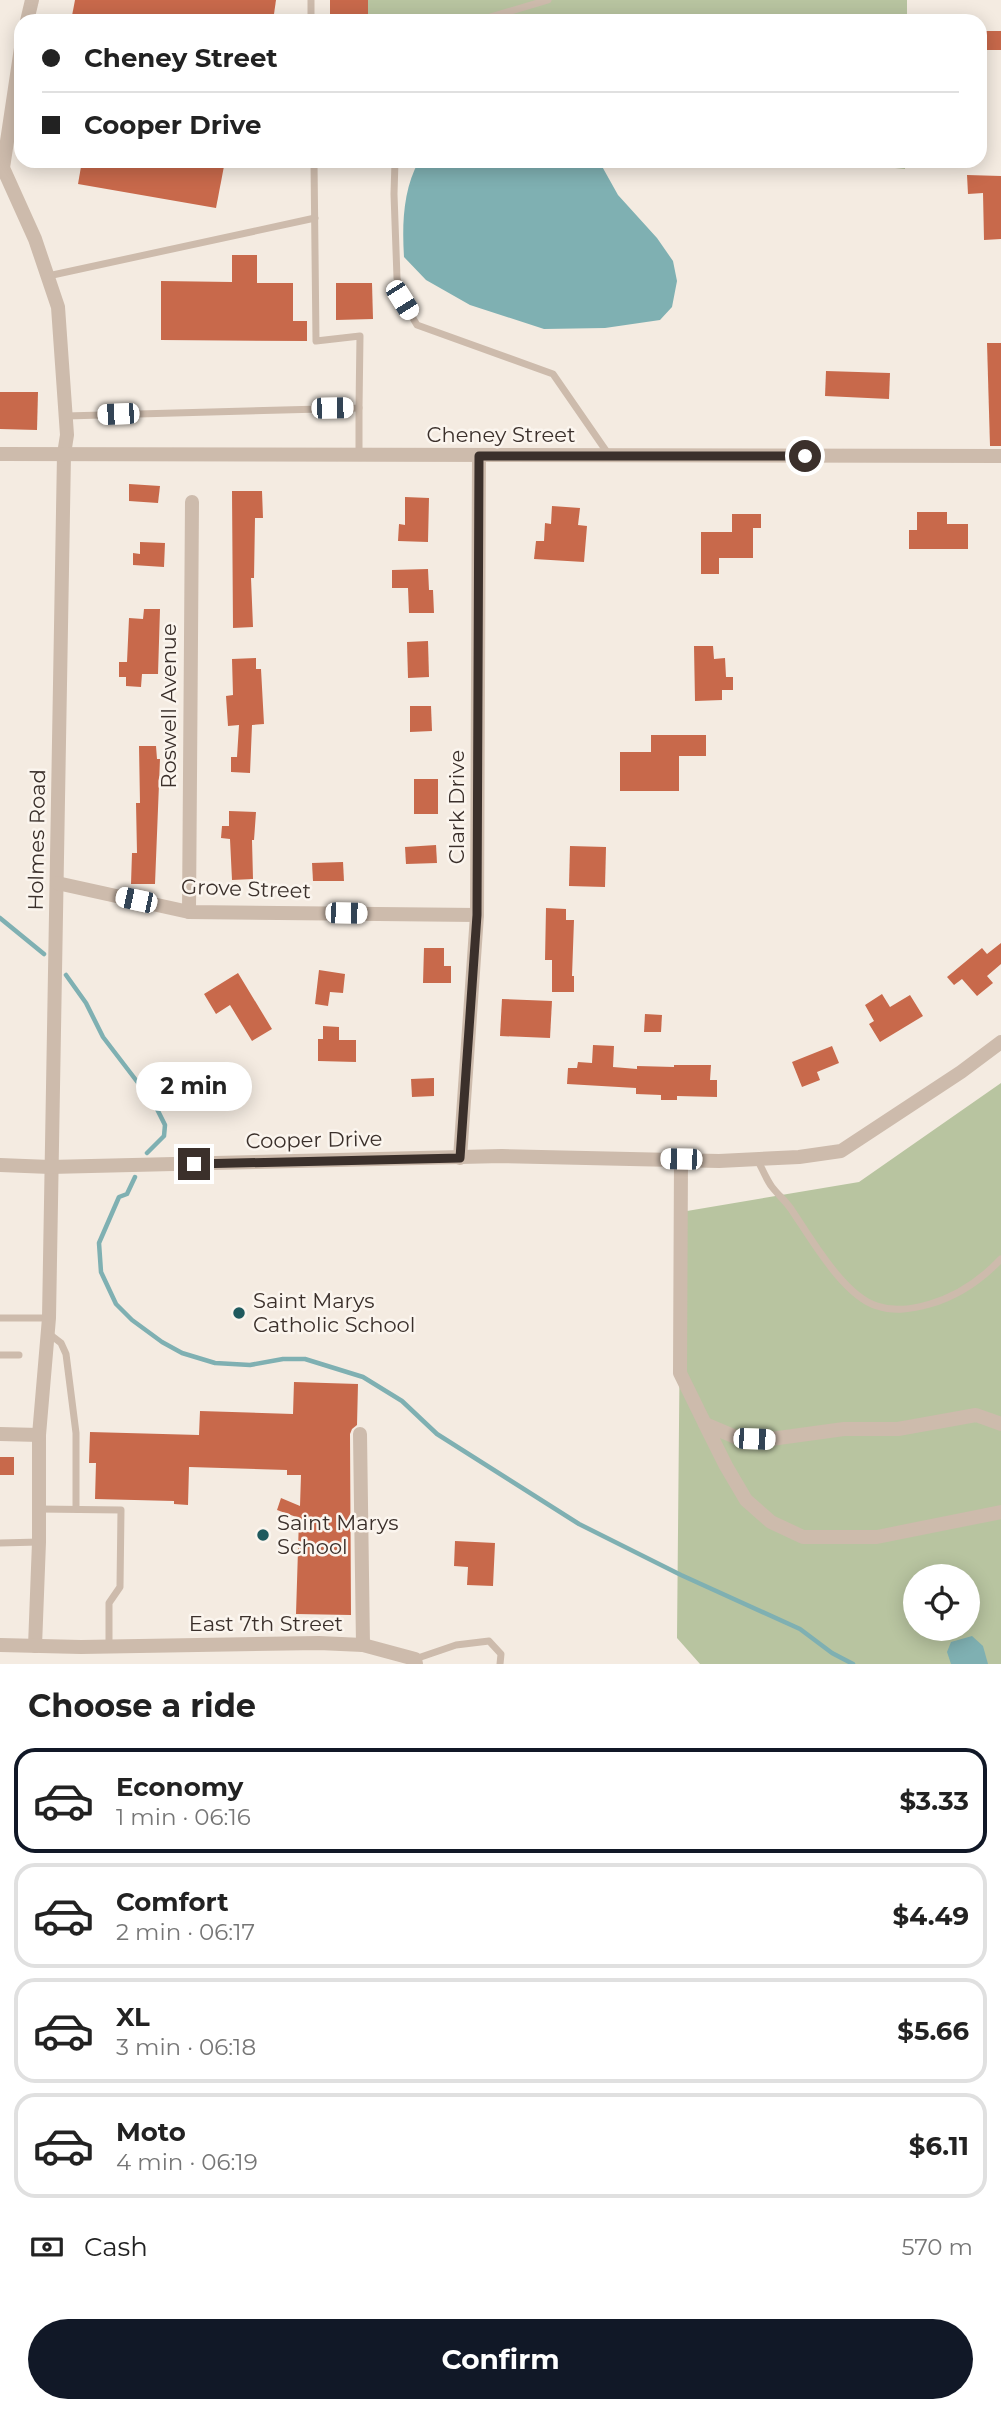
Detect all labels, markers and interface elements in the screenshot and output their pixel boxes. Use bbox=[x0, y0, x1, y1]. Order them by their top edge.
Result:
text: Cheney Street bbox=[84, 42, 278, 74]
text: Cooper Drive bbox=[84, 109, 261, 141]
car bbox=[382, 277, 423, 323]
car bbox=[311, 397, 354, 419]
car bbox=[97, 403, 140, 425]
street label: Cheney Street bbox=[427, 422, 575, 447]
route start bbox=[789, 440, 821, 472]
street label: Roswell Avenue bbox=[156, 623, 181, 789]
street label: Clark Drive bbox=[444, 750, 469, 864]
street label: Holmes Road bbox=[23, 769, 50, 911]
street label: Grove Street bbox=[181, 874, 311, 903]
car bbox=[114, 885, 159, 915]
car bbox=[325, 902, 368, 924]
callout: 2 min bbox=[136, 1062, 252, 1112]
text: 2 min bbox=[160, 1072, 228, 1100]
street label: Cooper Drive bbox=[245, 1126, 383, 1153]
route end bbox=[178, 1148, 210, 1180]
car bbox=[660, 1148, 703, 1170]
place label: Saint Marys Catholic School bbox=[253, 1288, 415, 1337]
marker: Saint Marys Catholic School bbox=[231, 1305, 247, 1321]
car bbox=[733, 1428, 776, 1450]
place label: Saint Marys School bbox=[277, 1510, 398, 1559]
marker: Saint Marys School bbox=[255, 1527, 271, 1543]
map controls bbox=[903, 1564, 980, 1641]
button: locate bbox=[903, 1564, 980, 1641]
street label: East 7th Street bbox=[189, 1611, 343, 1636]
text: Choose a ride bbox=[28, 1686, 256, 1725]
icon: car bbox=[32, 1769, 95, 1832]
text: Economy bbox=[116, 1771, 243, 1803]
text: $3.33 bbox=[899, 1785, 969, 1817]
text: 1 min · 06:16 bbox=[116, 1803, 251, 1831]
icon: car bbox=[32, 1884, 95, 1947]
text: Comfort bbox=[116, 1886, 228, 1918]
text: $4.49 bbox=[893, 1900, 969, 1932]
text: 2 min · 06:17 bbox=[116, 1918, 255, 1946]
icon: car bbox=[32, 1999, 95, 2062]
text: XL bbox=[116, 2001, 150, 2033]
text: $5.66 bbox=[897, 2015, 969, 2047]
text: 3 min · 06:18 bbox=[116, 2033, 256, 2061]
icon: car bbox=[32, 2114, 95, 2177]
text: Moto bbox=[116, 2116, 186, 2148]
text: $6.11 bbox=[909, 2130, 969, 2162]
text: 4 min · 06:19 bbox=[116, 2148, 258, 2176]
icon: cash bbox=[28, 2228, 66, 2266]
text: Cash bbox=[84, 2231, 148, 2263]
text: 570 m bbox=[902, 2233, 973, 2261]
button: Confirm bbox=[28, 2319, 973, 2399]

